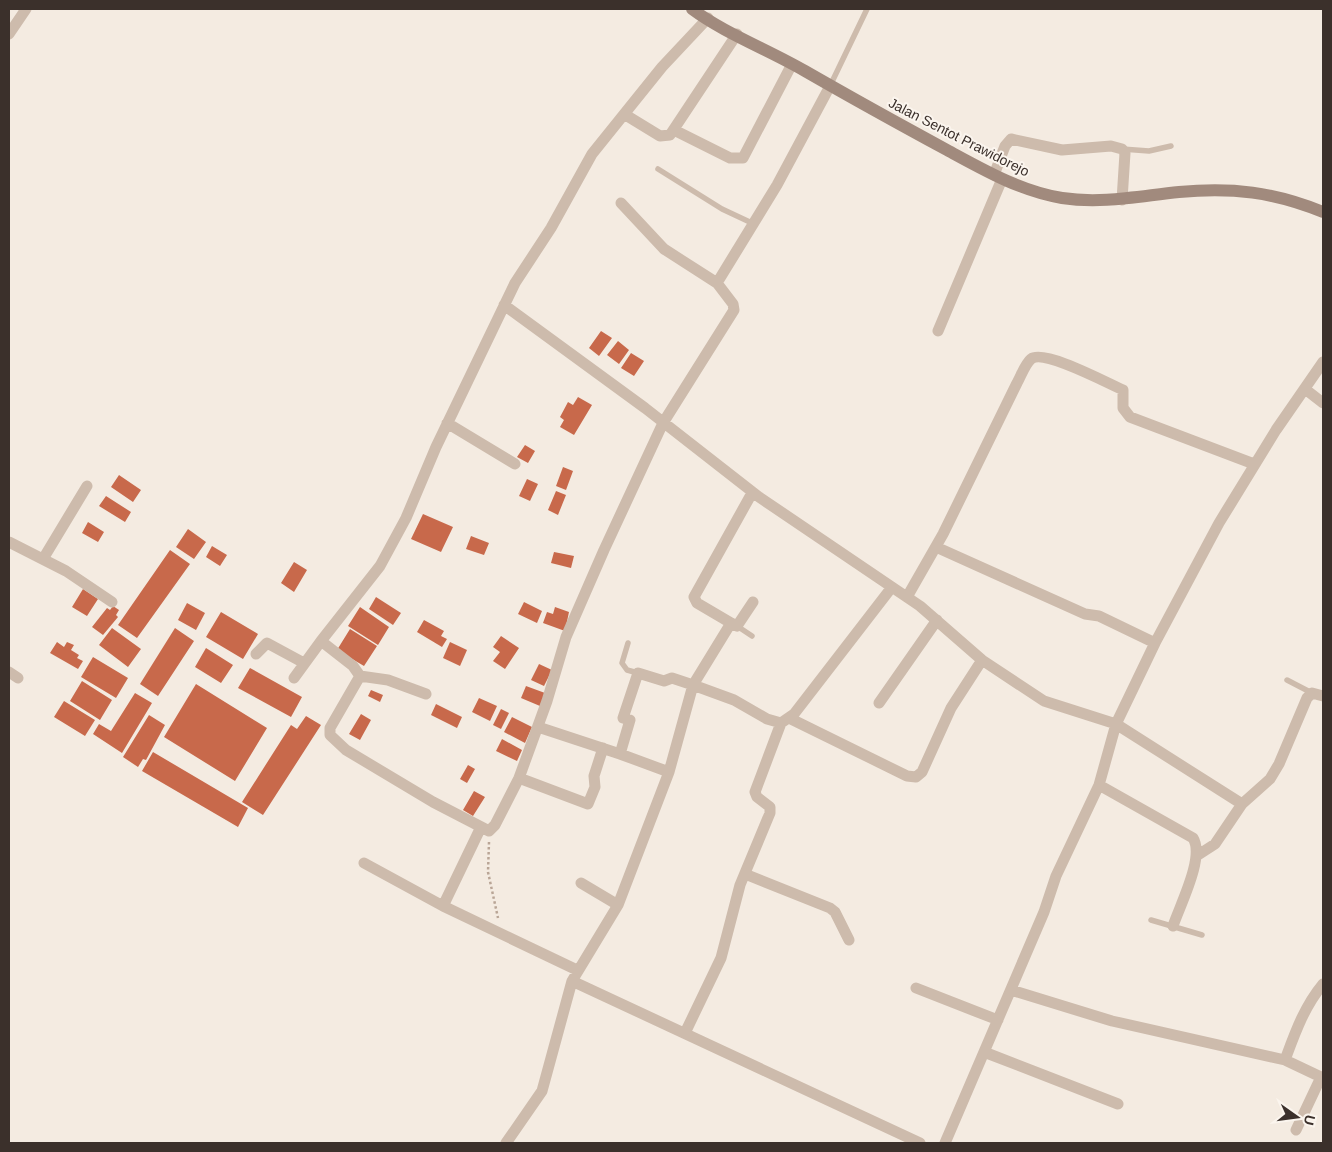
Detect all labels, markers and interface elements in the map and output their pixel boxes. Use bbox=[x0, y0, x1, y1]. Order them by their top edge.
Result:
street label: Jalan Sentot Prawidorejo bbox=[886, 95, 1032, 180]
north arrow bbox=[1272, 1092, 1322, 1142]
text: U bbox=[1301, 1113, 1319, 1127]

